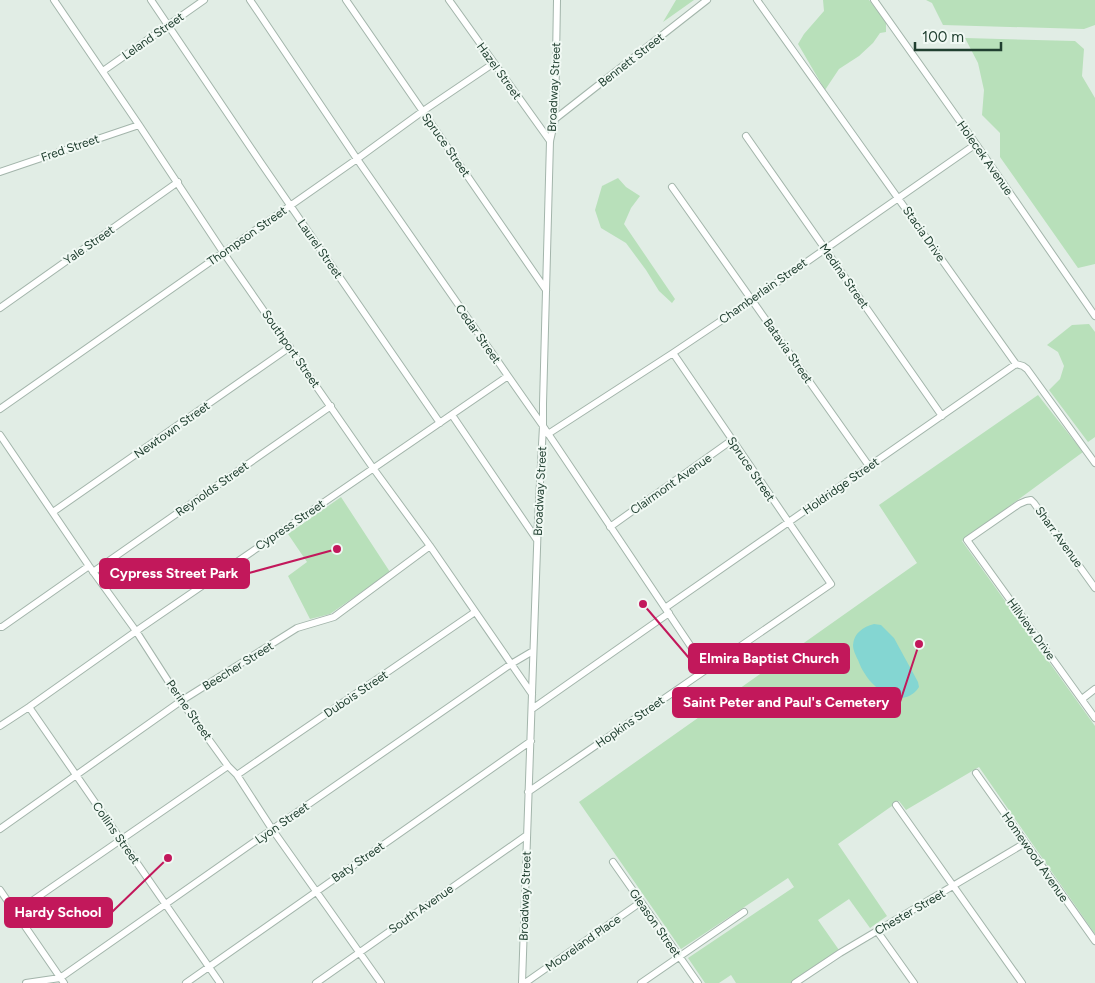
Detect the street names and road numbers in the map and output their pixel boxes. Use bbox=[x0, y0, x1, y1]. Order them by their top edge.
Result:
street label: Leland Street bbox=[120, 9, 187, 62]
street label: Bennett Street bbox=[595, 30, 667, 90]
street label: Hazel Street bbox=[474, 40, 525, 103]
street label: Broadway Street bbox=[545, 41, 563, 132]
street label: Spruce Street bbox=[419, 110, 473, 180]
street label: Holecek Avenue bbox=[954, 118, 1016, 198]
street label: Fred Street bbox=[39, 131, 101, 164]
street label: Thompson Street bbox=[205, 203, 290, 269]
street label: Stacia Drive bbox=[900, 204, 948, 265]
street label: Laurel Street bbox=[295, 217, 346, 282]
street label: Yale Street bbox=[61, 222, 117, 267]
street label: Medina Street bbox=[816, 241, 872, 311]
street label: Chamberlain Street bbox=[716, 255, 810, 327]
street label: Cedar Street bbox=[452, 302, 504, 367]
street label: Southport Street bbox=[259, 308, 323, 391]
street label: Batavia Street bbox=[761, 316, 816, 386]
street label: Newtown Street bbox=[132, 398, 213, 461]
street label: Spruce Street bbox=[724, 434, 778, 504]
street label: Broadway Street bbox=[531, 445, 549, 536]
street label: Clairmont Avenue bbox=[628, 450, 715, 517]
street label: Holdridge Street bbox=[800, 454, 882, 517]
street label: Reynolds Street bbox=[173, 458, 251, 519]
street label: Cypress Street bbox=[253, 496, 328, 553]
street label: Sharr Avenue bbox=[1032, 504, 1086, 571]
street label: Hillview Drive bbox=[1004, 596, 1058, 663]
street label: Beecher Street bbox=[200, 638, 276, 693]
street label: Dubois Street bbox=[321, 667, 391, 720]
street label: Perine Street bbox=[163, 677, 215, 743]
street label: Hopkins Street bbox=[593, 693, 667, 751]
street label: Collins Street bbox=[89, 799, 143, 867]
street label: Lyon Street bbox=[252, 799, 312, 847]
street label: Homewood Avenue bbox=[999, 809, 1071, 905]
street label: Baty Street bbox=[329, 839, 387, 885]
street label: Broadway Street bbox=[516, 850, 534, 941]
street label: South Avenue bbox=[386, 881, 456, 936]
street label: Gleason Street bbox=[626, 886, 684, 960]
street label: Chester Street bbox=[872, 886, 948, 938]
street label: Mooreland Place bbox=[543, 912, 624, 974]

